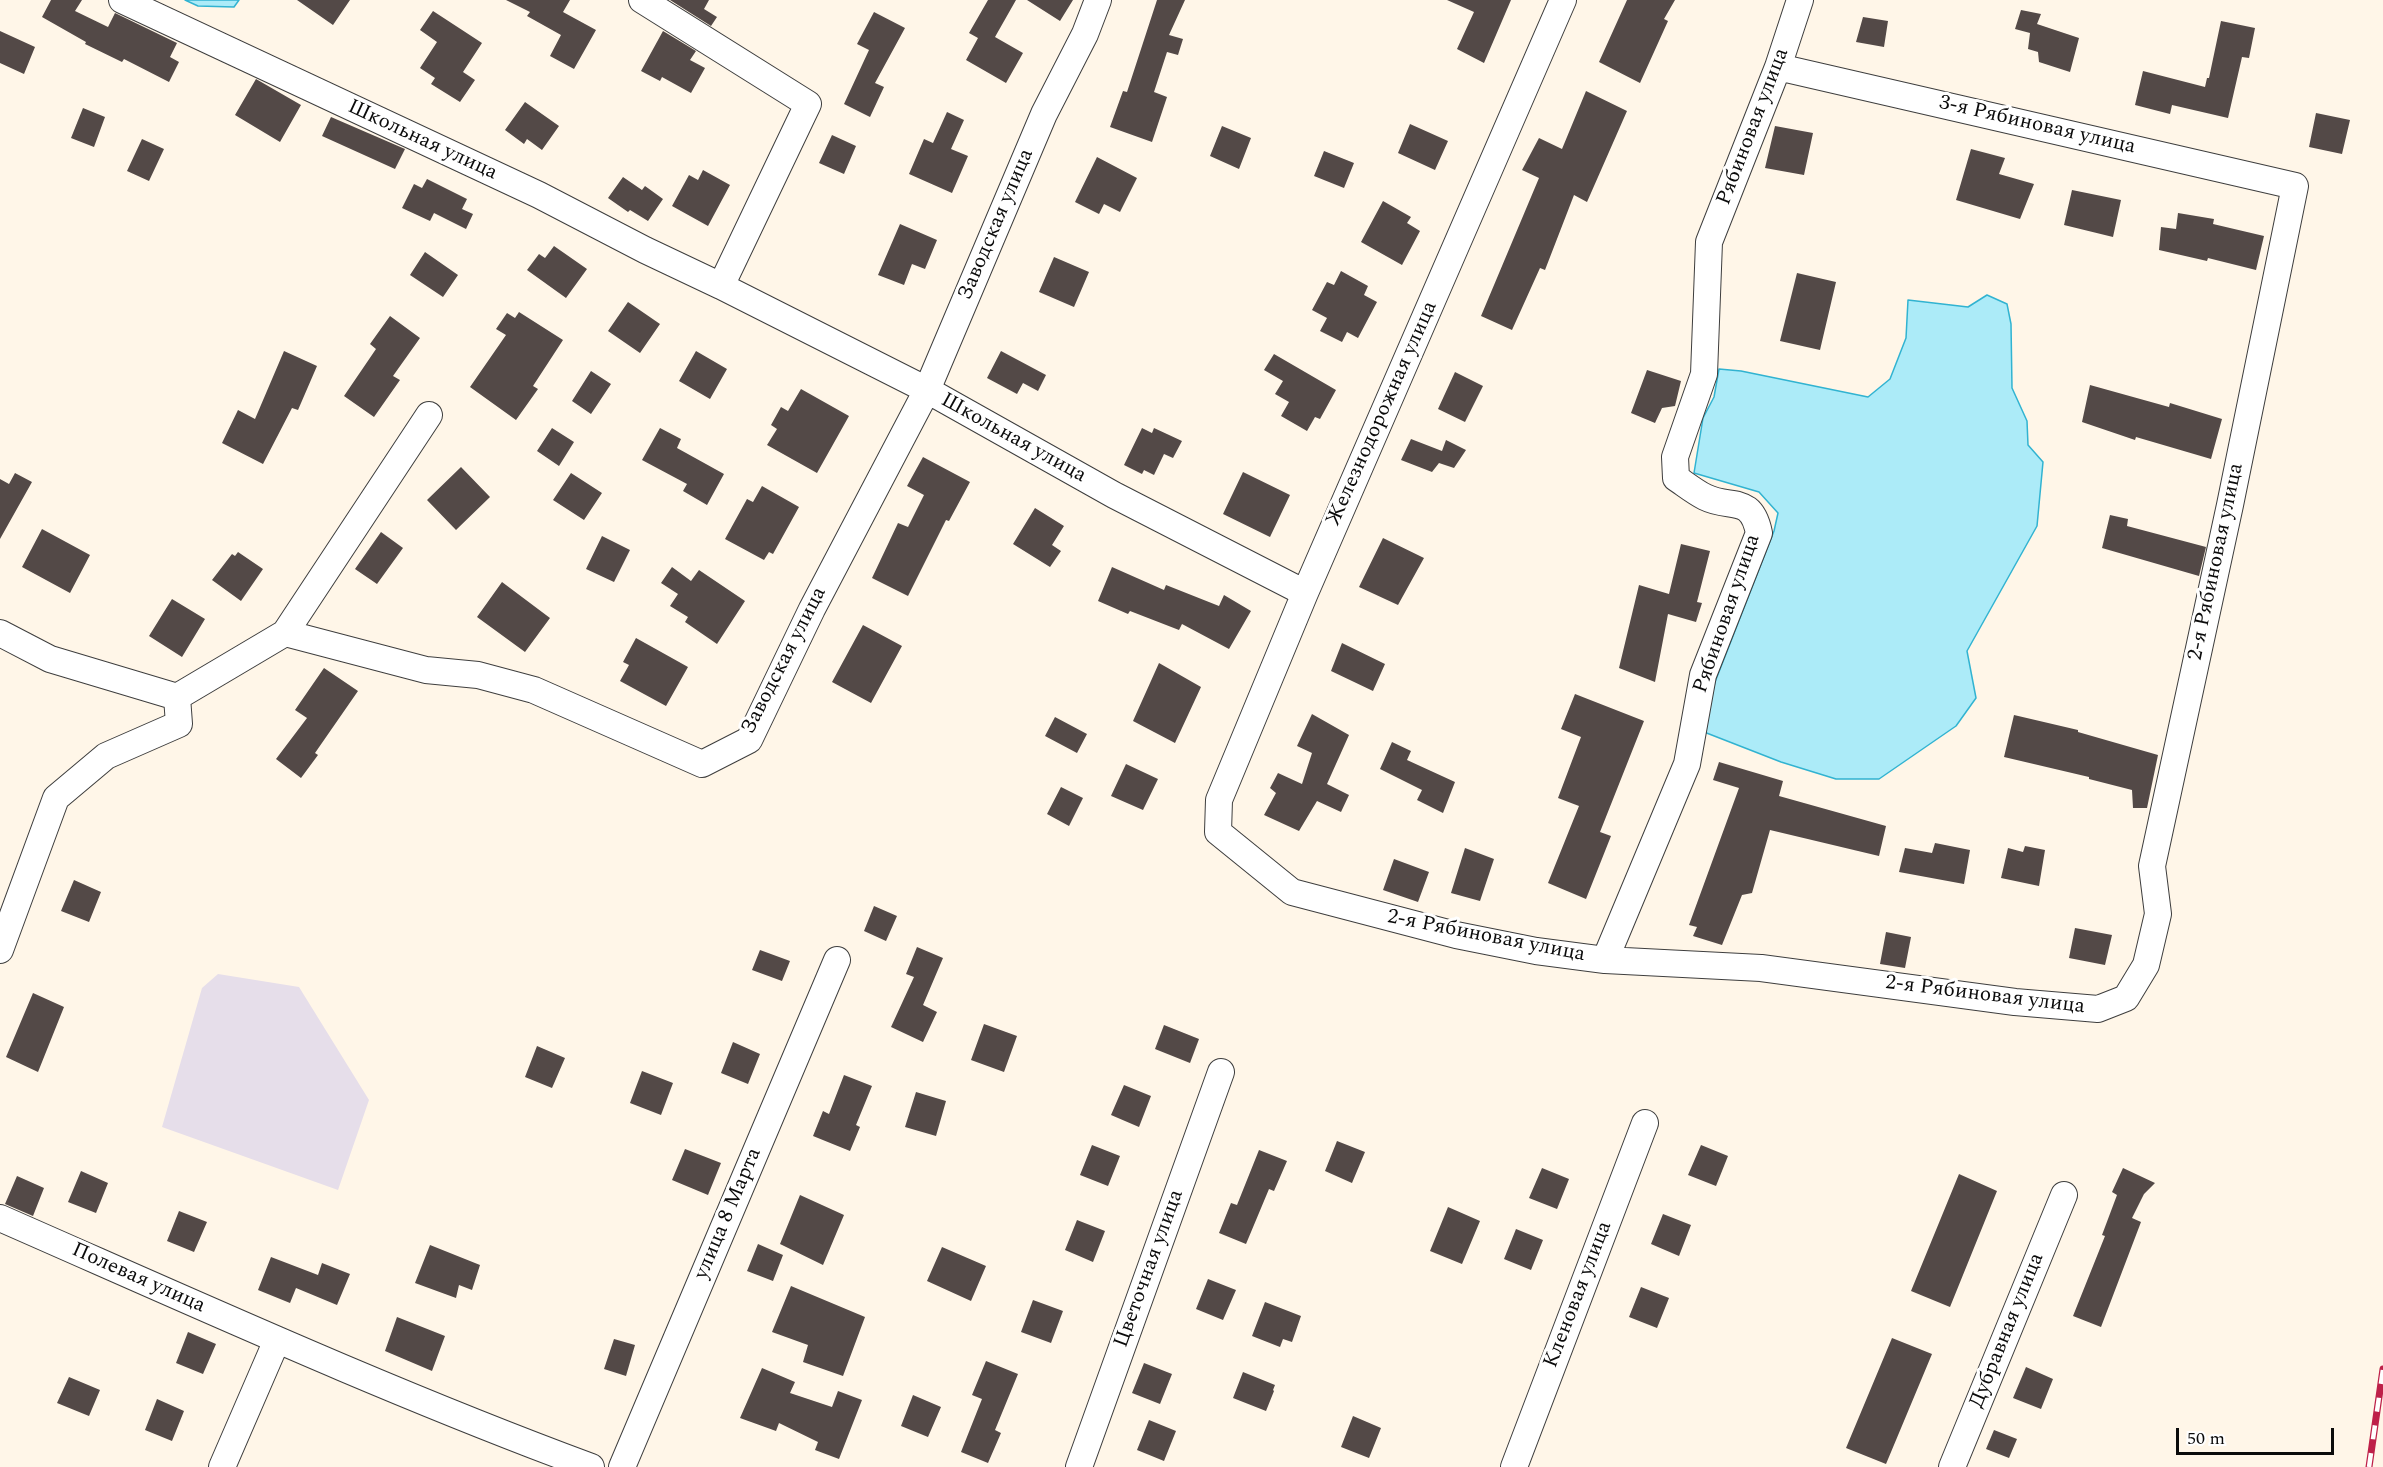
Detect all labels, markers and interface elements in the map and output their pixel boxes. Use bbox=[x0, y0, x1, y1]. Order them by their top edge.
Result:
street label: Рябиновая улица bbox=[1712, 45, 1796, 209]
street label: 3-я Рябиновая улица bbox=[1936, 91, 2138, 161]
street label: Школьная улица bbox=[343, 95, 501, 187]
street label: Заводская улица bbox=[954, 146, 1040, 304]
street label: Железнодорожная улица bbox=[1322, 298, 1444, 530]
street label: Школьная улица bbox=[936, 389, 1090, 489]
street label: 2-я Рябиновая улица bbox=[2184, 461, 2250, 663]
street label: Рябиновая улица bbox=[1689, 531, 1767, 697]
street label: Заводская улица bbox=[737, 583, 833, 739]
street label: 2-я Рябиновая улица bbox=[1385, 905, 1587, 969]
street label: 2-я Рябиновая улица bbox=[1884, 971, 2086, 1021]
street label: улица 8 Марта bbox=[690, 1144, 768, 1284]
street label: Цветочная улица bbox=[1110, 1187, 1190, 1351]
street label: Кленовая улица bbox=[1540, 1218, 1618, 1372]
street label: Полевая улица bbox=[67, 1238, 209, 1320]
street label: Дубравная улица bbox=[1965, 1250, 2051, 1412]
scale bar bbox=[2179, 1416, 2336, 1454]
text: 50 m bbox=[2187, 1425, 2225, 1452]

